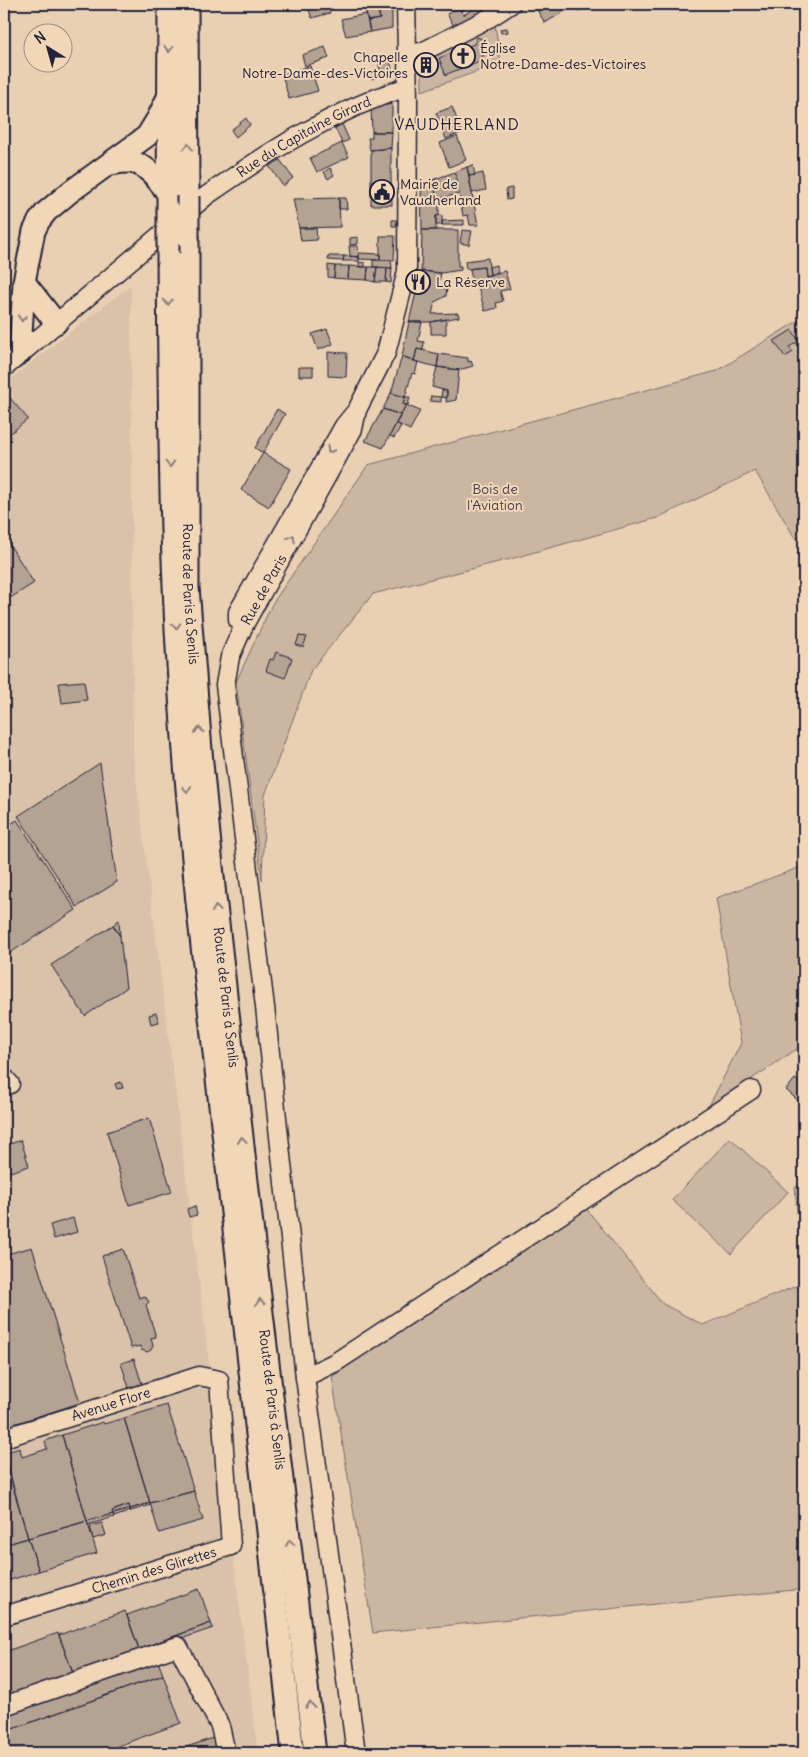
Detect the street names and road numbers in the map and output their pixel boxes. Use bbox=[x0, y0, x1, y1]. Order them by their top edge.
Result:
street label: Rue du Capitaine Girard bbox=[233, 92, 374, 181]
street label: Route de Paris à Senlis bbox=[179, 523, 203, 665]
street label: Rue de Paris bbox=[237, 551, 291, 628]
street label: Route de Paris à Senlis bbox=[209, 926, 243, 1068]
street label: Route de Paris à Senlis bbox=[255, 1328, 290, 1471]
street label: Avenue Flore bbox=[69, 1383, 153, 1425]
street label: Chemin des Glirettes bbox=[89, 1542, 219, 1598]

